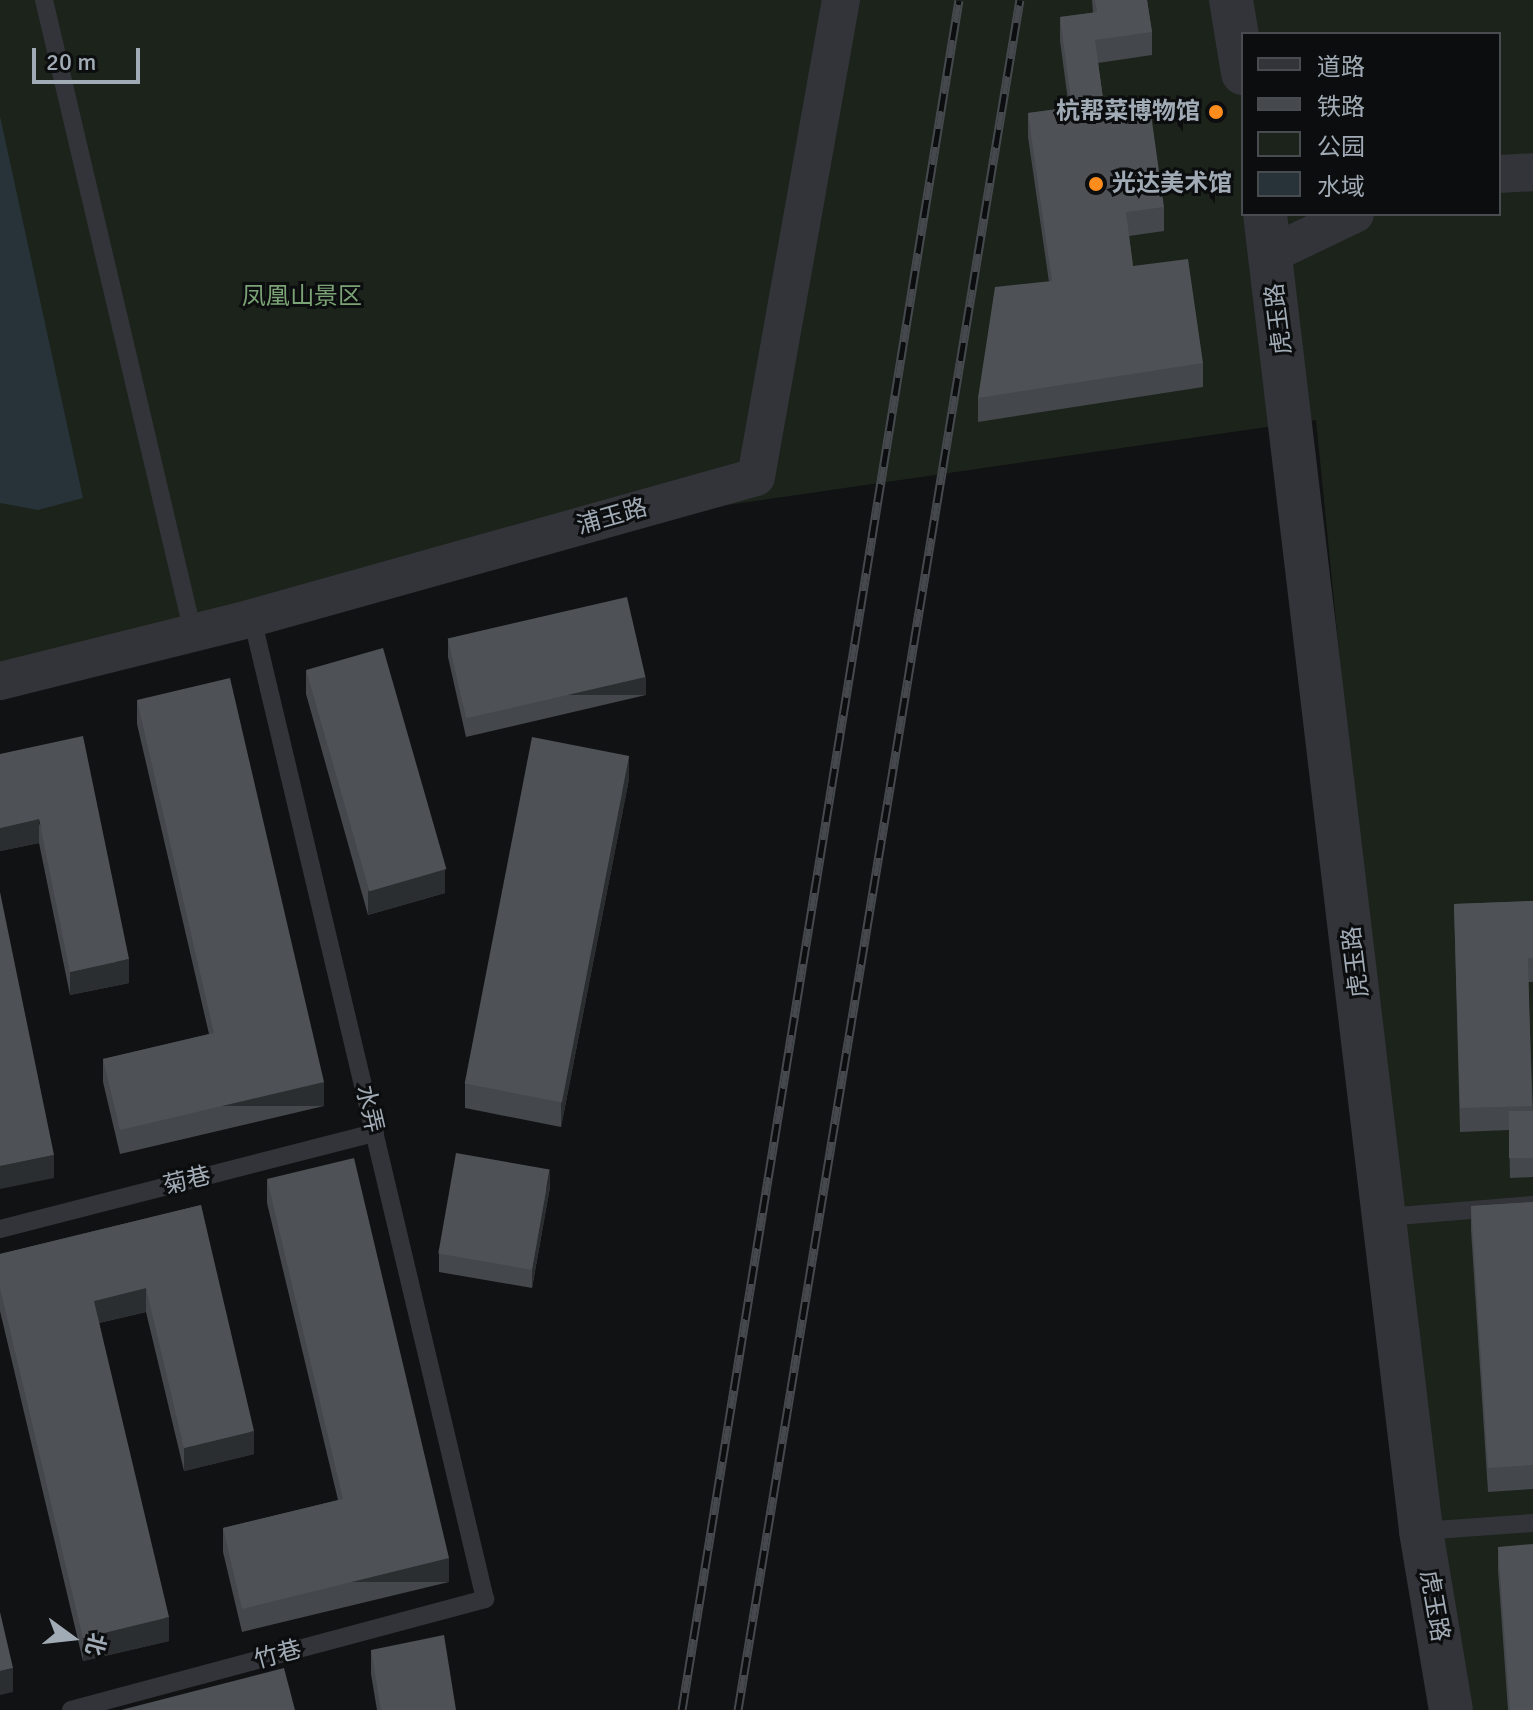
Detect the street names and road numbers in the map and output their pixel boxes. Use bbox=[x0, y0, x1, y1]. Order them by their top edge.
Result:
street label: 虎玉路 bbox=[1260, 282, 1298, 356]
street label: 浦玉路 bbox=[573, 493, 651, 541]
street label: 虎玉路 bbox=[1337, 925, 1375, 999]
street label: 水弄 bbox=[350, 1082, 388, 1136]
street label: 菊巷 bbox=[160, 1161, 214, 1201]
street label: 虎玉路 bbox=[1414, 1568, 1454, 1644]
street label: 竹巷 bbox=[251, 1635, 305, 1675]

